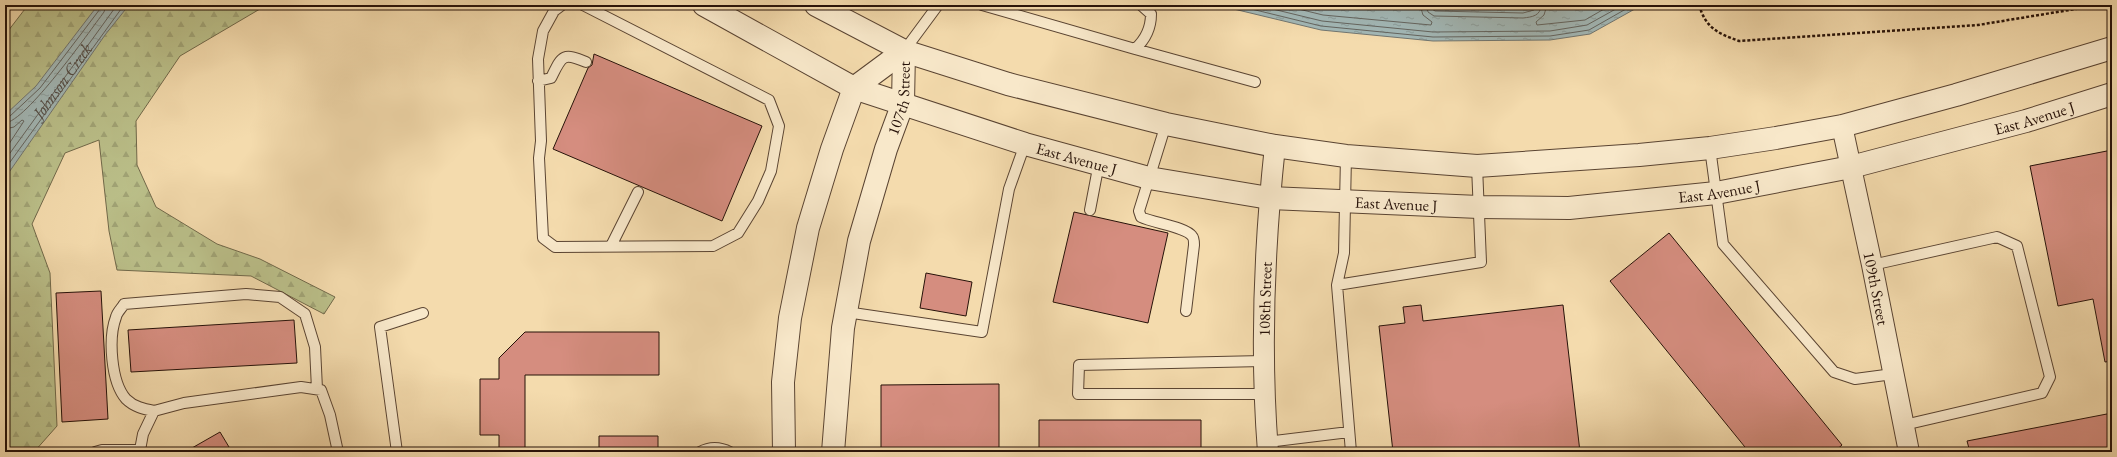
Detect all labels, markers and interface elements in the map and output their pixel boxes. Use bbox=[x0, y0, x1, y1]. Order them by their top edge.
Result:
water label: Johnson Creek bbox=[25, 38, 97, 126]
street label: 107th Street bbox=[882, 61, 914, 138]
street label: East Avenue J bbox=[1992, 96, 2077, 139]
street label: East Avenue J bbox=[1034, 137, 1120, 179]
street label: East Avenue J bbox=[1677, 174, 1762, 207]
street label: East Avenue J bbox=[1354, 191, 1438, 216]
street label: 109th Street bbox=[1859, 250, 1894, 327]
street label: 108th Street bbox=[1253, 261, 1276, 337]

